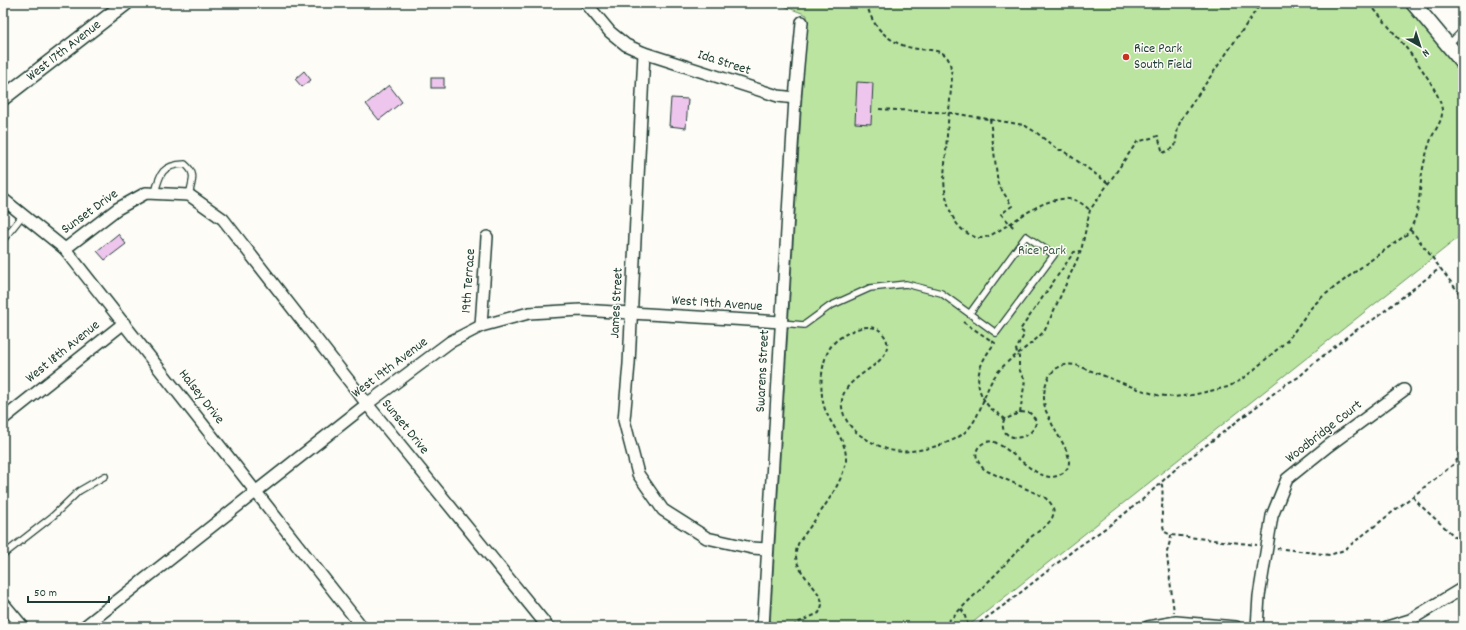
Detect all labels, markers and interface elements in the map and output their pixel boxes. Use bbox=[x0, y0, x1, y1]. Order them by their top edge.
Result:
street label: West 17th Avenue bbox=[22, 15, 106, 87]
north arrow bbox=[1400, 26, 1440, 66]
place label: Rice Park South Field bbox=[1134, 39, 1192, 75]
text: N bbox=[1417, 44, 1432, 60]
street label: Ida Street bbox=[695, 45, 753, 81]
marker: Rice Park South Field bbox=[1121, 52, 1131, 62]
street label: Sunset Drive bbox=[57, 184, 123, 240]
park label: Rice Park bbox=[1018, 241, 1066, 261]
street label: 19th Terrace bbox=[457, 248, 481, 314]
street label: James Street bbox=[605, 267, 629, 339]
street label: West 19th Avenue bbox=[671, 291, 763, 317]
street label: West 18th Avenue bbox=[22, 316, 104, 388]
street label: Swarens Street bbox=[751, 329, 775, 413]
street label: West 19th Avenue bbox=[348, 333, 432, 403]
street label: Halsey Drive bbox=[173, 365, 229, 429]
street label: Sunset Drive bbox=[376, 395, 434, 459]
street label: Woodbridge Court bbox=[1281, 396, 1367, 468]
scale bar bbox=[28, 578, 109, 604]
text: 50 m bbox=[34, 585, 57, 602]

